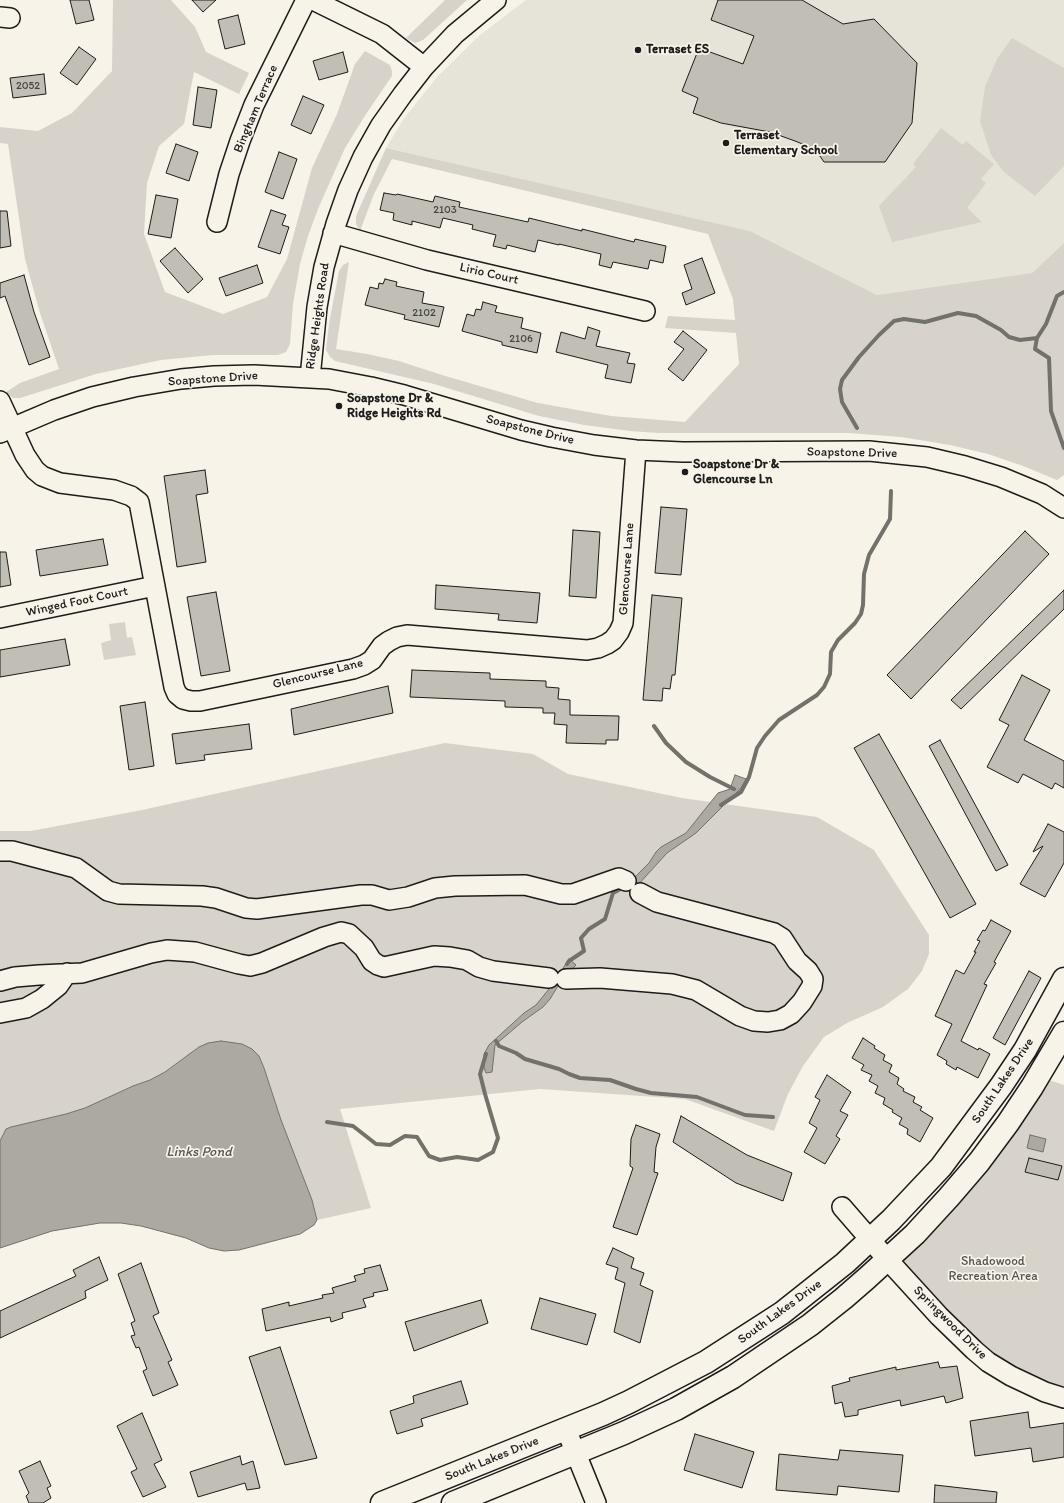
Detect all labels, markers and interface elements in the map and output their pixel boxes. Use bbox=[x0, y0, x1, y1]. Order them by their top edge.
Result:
place label: Terraset ES bbox=[646, 42, 709, 58]
marker: Terraset ES bbox=[633, 45, 643, 55]
street label: Bingham Terrace bbox=[230, 63, 282, 155]
house number: 2052 bbox=[16, 79, 40, 93]
place label: Terraset Elementary School bbox=[734, 128, 838, 159]
marker: Terraset Elementary School bbox=[721, 138, 731, 148]
house number: 2103 bbox=[433, 203, 457, 217]
street label: Lirio Court bbox=[458, 260, 520, 288]
street label: Ridge Heights Road bbox=[303, 262, 333, 370]
house number: 2102 bbox=[412, 306, 436, 320]
house number: 2106 bbox=[509, 332, 533, 346]
street label: Soapstone Drive bbox=[167, 368, 259, 390]
place label: Soapstone Dr & Ridge Heights Rd bbox=[347, 391, 441, 422]
marker: Soapstone Dr & Ridge Heights Rd bbox=[334, 401, 344, 411]
street label: Soapstone Drive bbox=[484, 412, 576, 448]
street label: Soapstone Drive bbox=[807, 444, 897, 462]
place label: Soapstone Dr & Glencourse Ln bbox=[693, 457, 779, 488]
marker: Soapstone Dr & Glencourse Ln bbox=[680, 467, 690, 477]
street label: Glencourse Lane bbox=[616, 522, 638, 616]
street label: Winged Foot Court bbox=[25, 584, 129, 620]
street label: Glencourse Lane bbox=[271, 655, 365, 693]
street label: South Lakes Drive bbox=[969, 1035, 1037, 1127]
water label: Links Pond bbox=[166, 1144, 232, 1160]
park label: Shadowood Recreation Area bbox=[948, 1254, 1038, 1285]
street label: South Lakes Drive bbox=[735, 1276, 825, 1348]
street label: Springwood Drive bbox=[910, 1283, 990, 1363]
street label: South Lakes Drive bbox=[443, 1433, 541, 1485]

